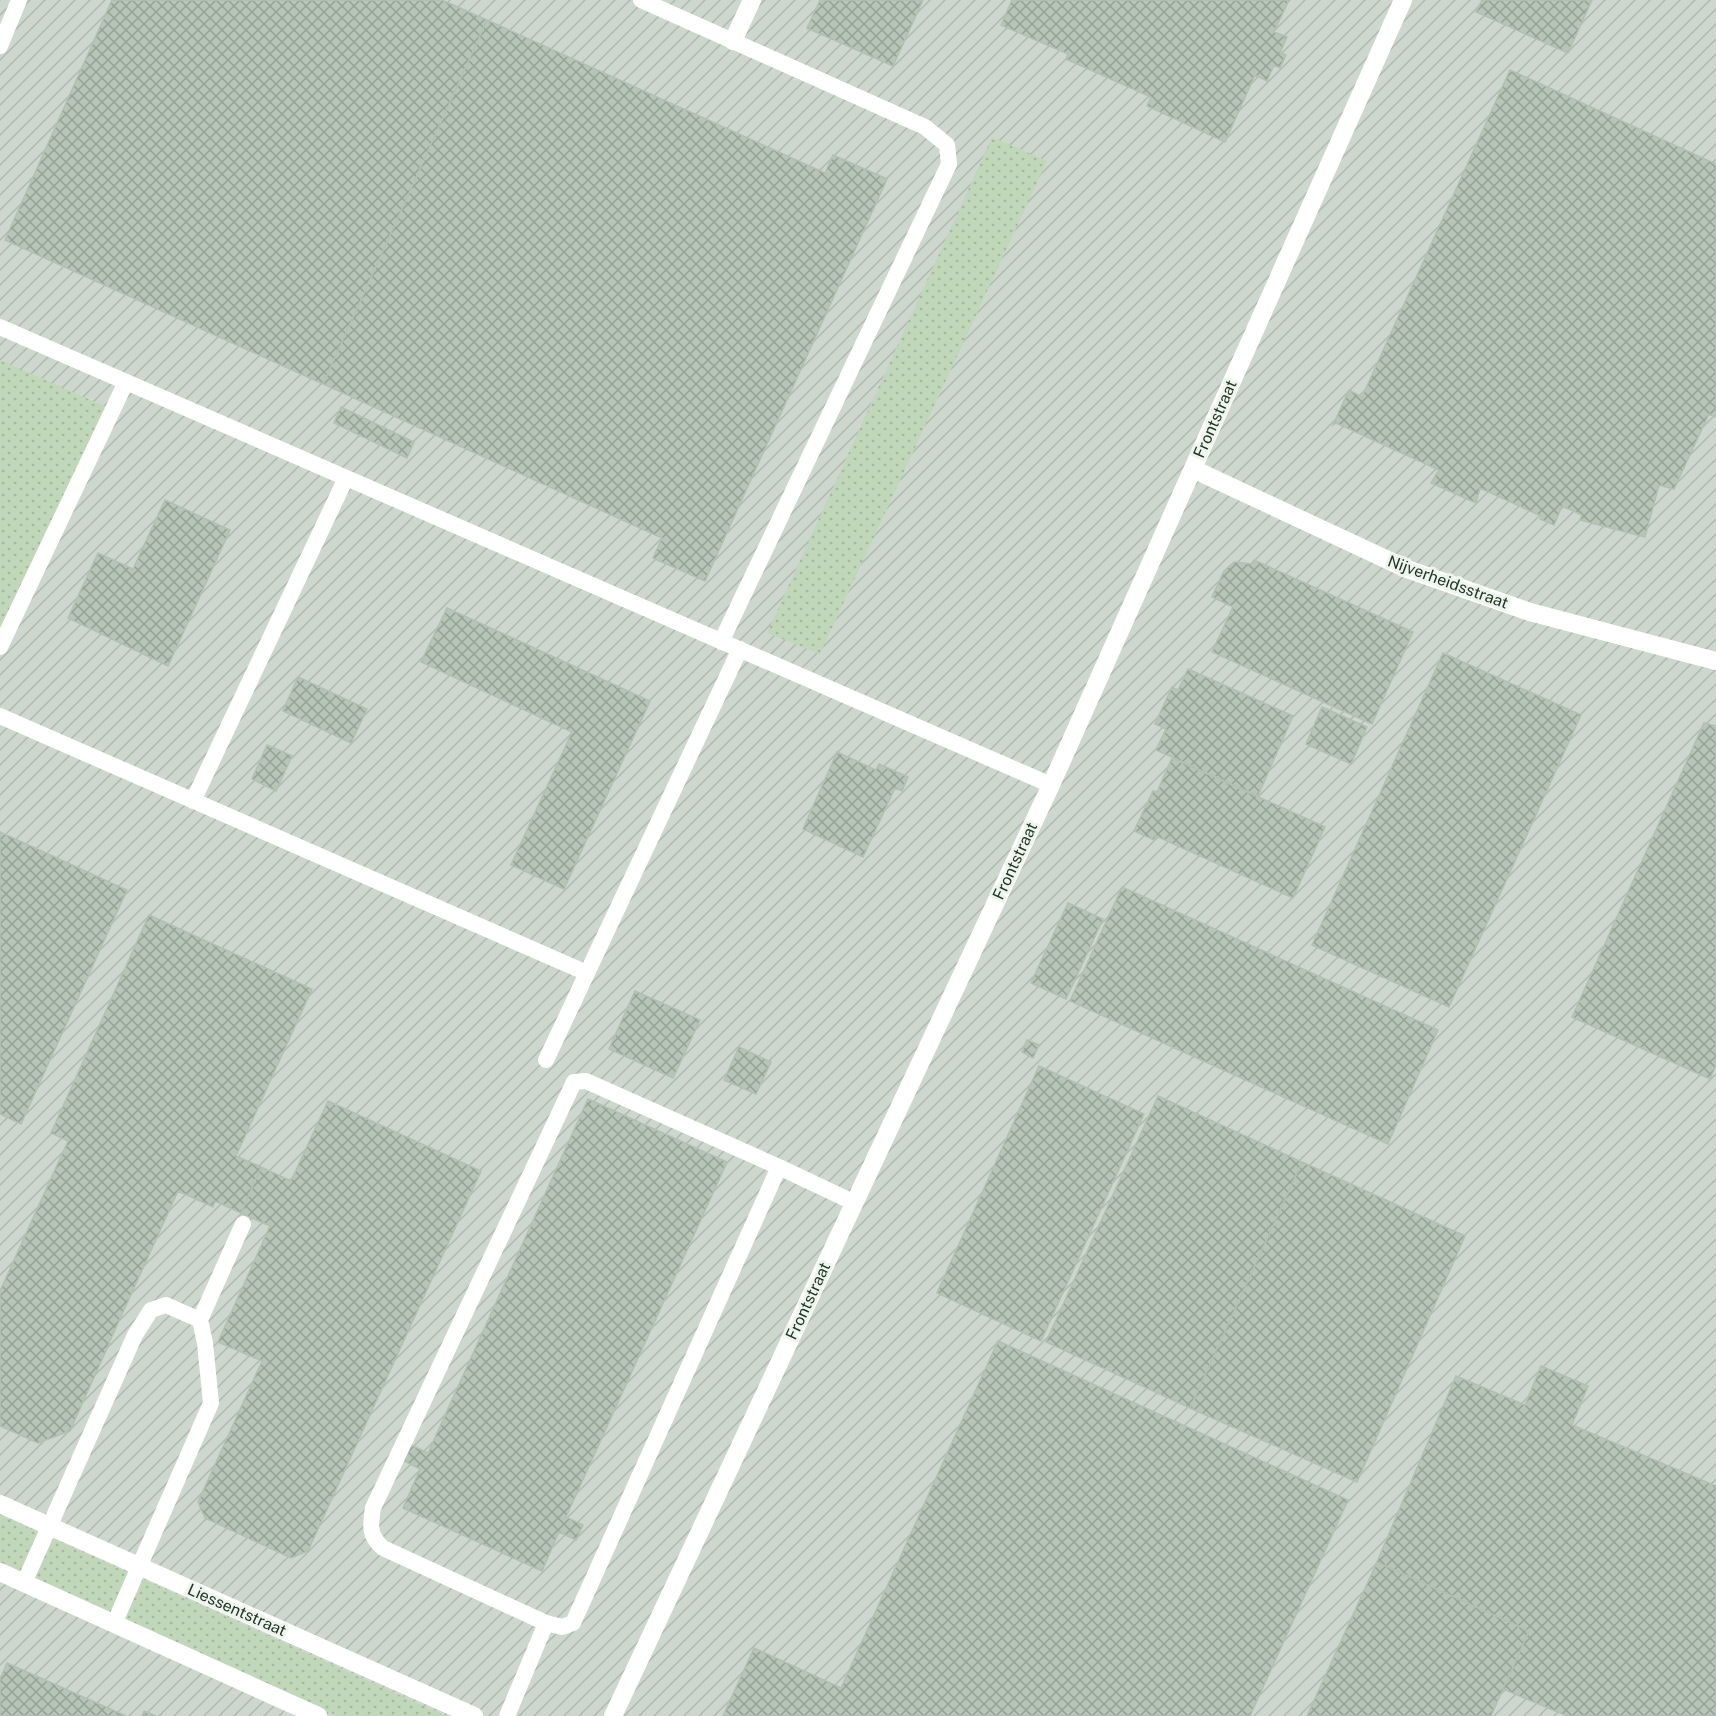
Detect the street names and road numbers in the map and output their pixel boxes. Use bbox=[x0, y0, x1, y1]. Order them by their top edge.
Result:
street label: Frontstraat bbox=[1189, 377, 1241, 461]
street label: Nijverheidsstraat bbox=[1385, 551, 1511, 613]
street label: Frontstraat bbox=[989, 819, 1041, 903]
street label: Frontstraat bbox=[782, 1259, 834, 1343]
street label: Liessentstraat bbox=[185, 1580, 289, 1640]

